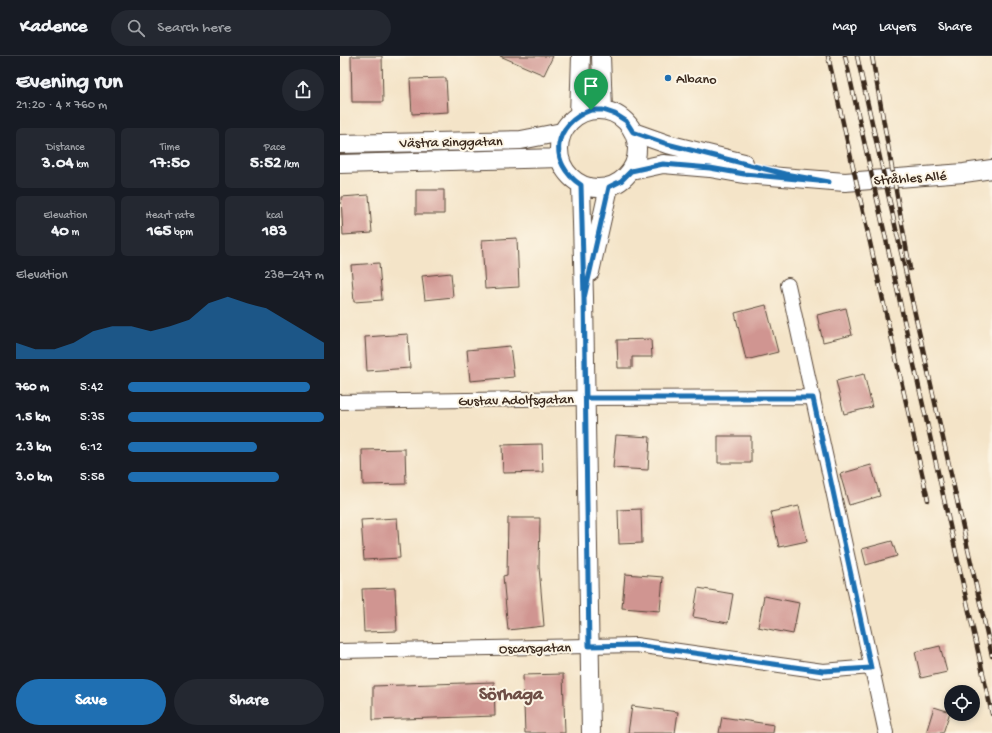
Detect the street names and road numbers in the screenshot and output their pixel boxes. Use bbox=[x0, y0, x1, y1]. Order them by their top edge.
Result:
street label: Västra Ringgatan bbox=[398, 134, 503, 153]
street label: Stråhles Allé bbox=[873, 168, 948, 191]
street label: Gustav Adolfsgatan bbox=[458, 392, 574, 411]
street label: Oscarsgatan bbox=[499, 640, 572, 659]

